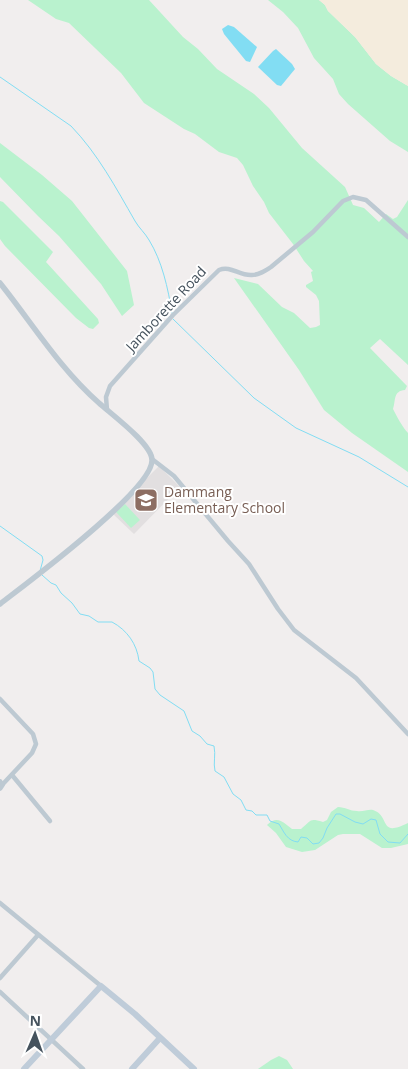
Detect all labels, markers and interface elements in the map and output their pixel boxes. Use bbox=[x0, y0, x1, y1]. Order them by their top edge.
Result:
street label: Jamborette Road bbox=[120, 262, 210, 357]
place label: Dammang Elementary School bbox=[164, 482, 285, 517]
school or university icon: Dammang Elementary School bbox=[133, 487, 159, 513]
north arrow bbox=[10, 1009, 60, 1059]
text: N bbox=[29, 1011, 41, 1030]

